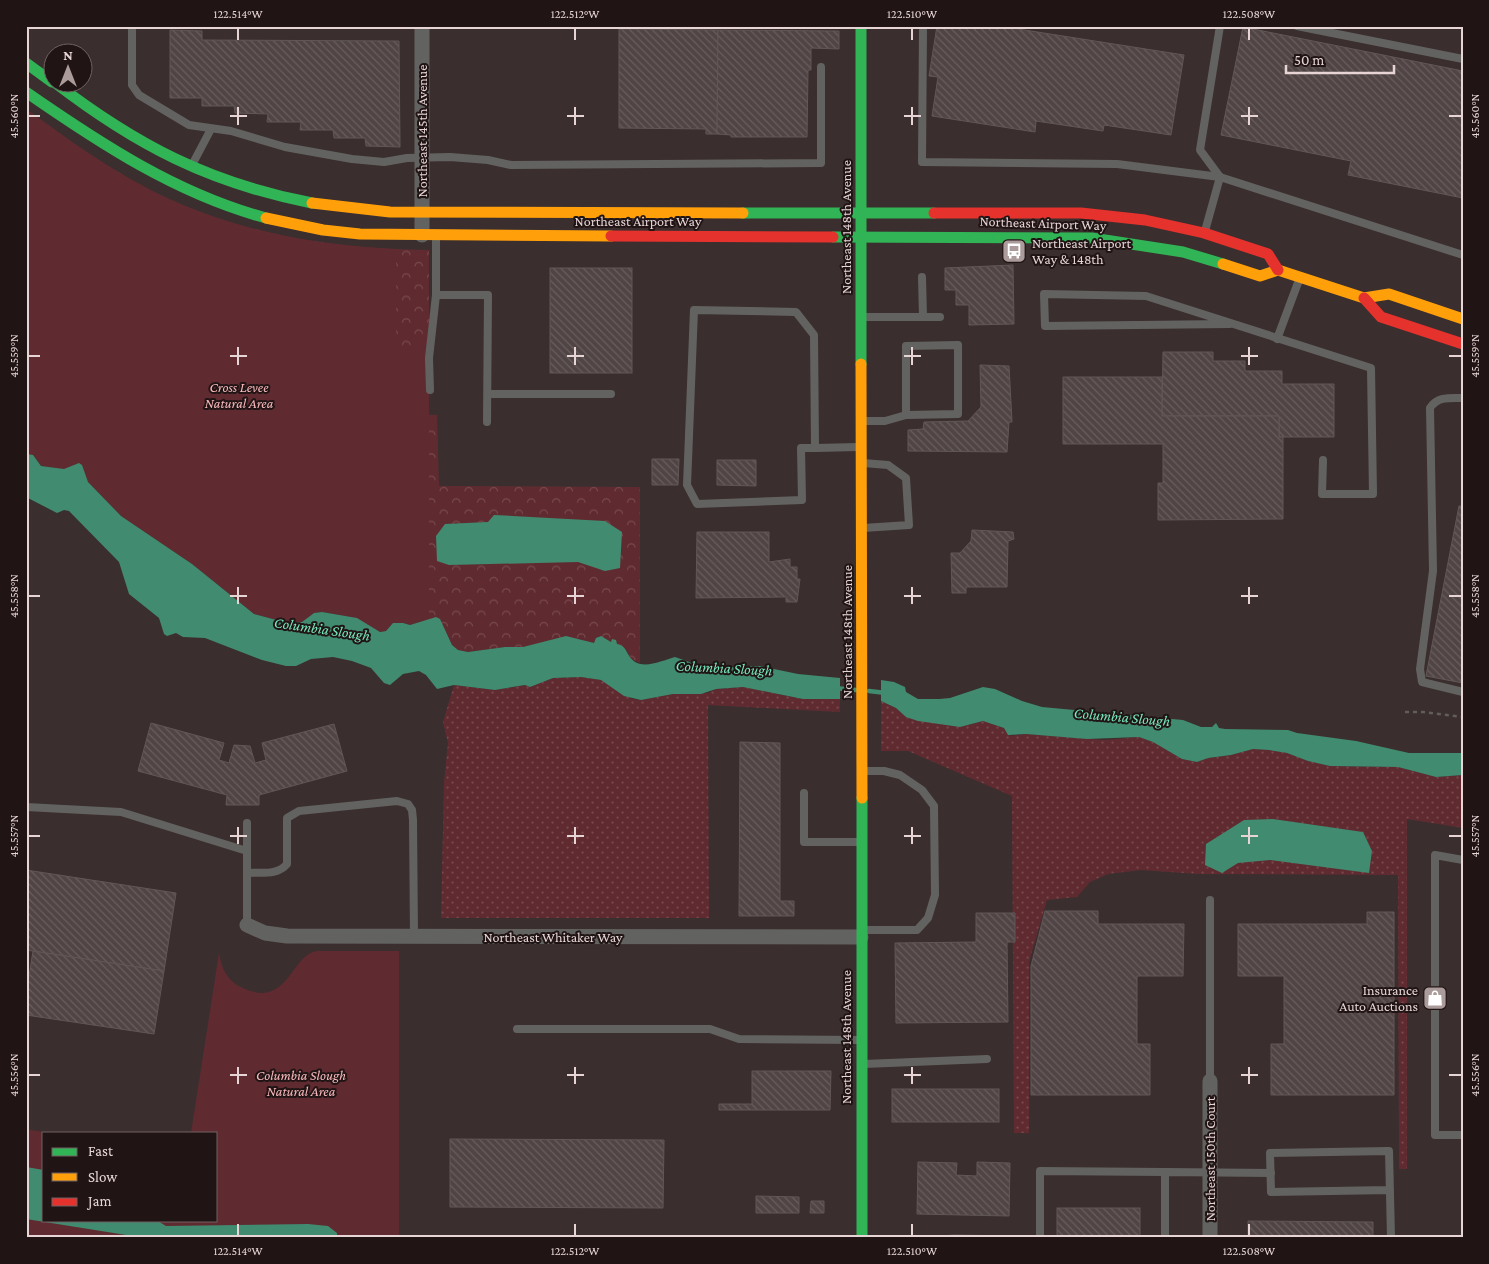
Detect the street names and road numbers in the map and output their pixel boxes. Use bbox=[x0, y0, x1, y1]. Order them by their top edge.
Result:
street label: Northeast 145th Avenue bbox=[414, 65, 430, 197]
street label: Northeast 148th Avenue bbox=[838, 160, 854, 294]
street label: Northeast Airport Way bbox=[575, 213, 702, 229]
street label: Northeast Airport Way bbox=[979, 213, 1107, 233]
street label: Northeast 148th Avenue bbox=[839, 565, 855, 699]
street label: Northeast Whitaker Way bbox=[483, 929, 623, 945]
street label: Northeast 148th Avenue bbox=[838, 970, 854, 1104]
street label: Northeast 150th Court bbox=[1202, 1096, 1218, 1221]

